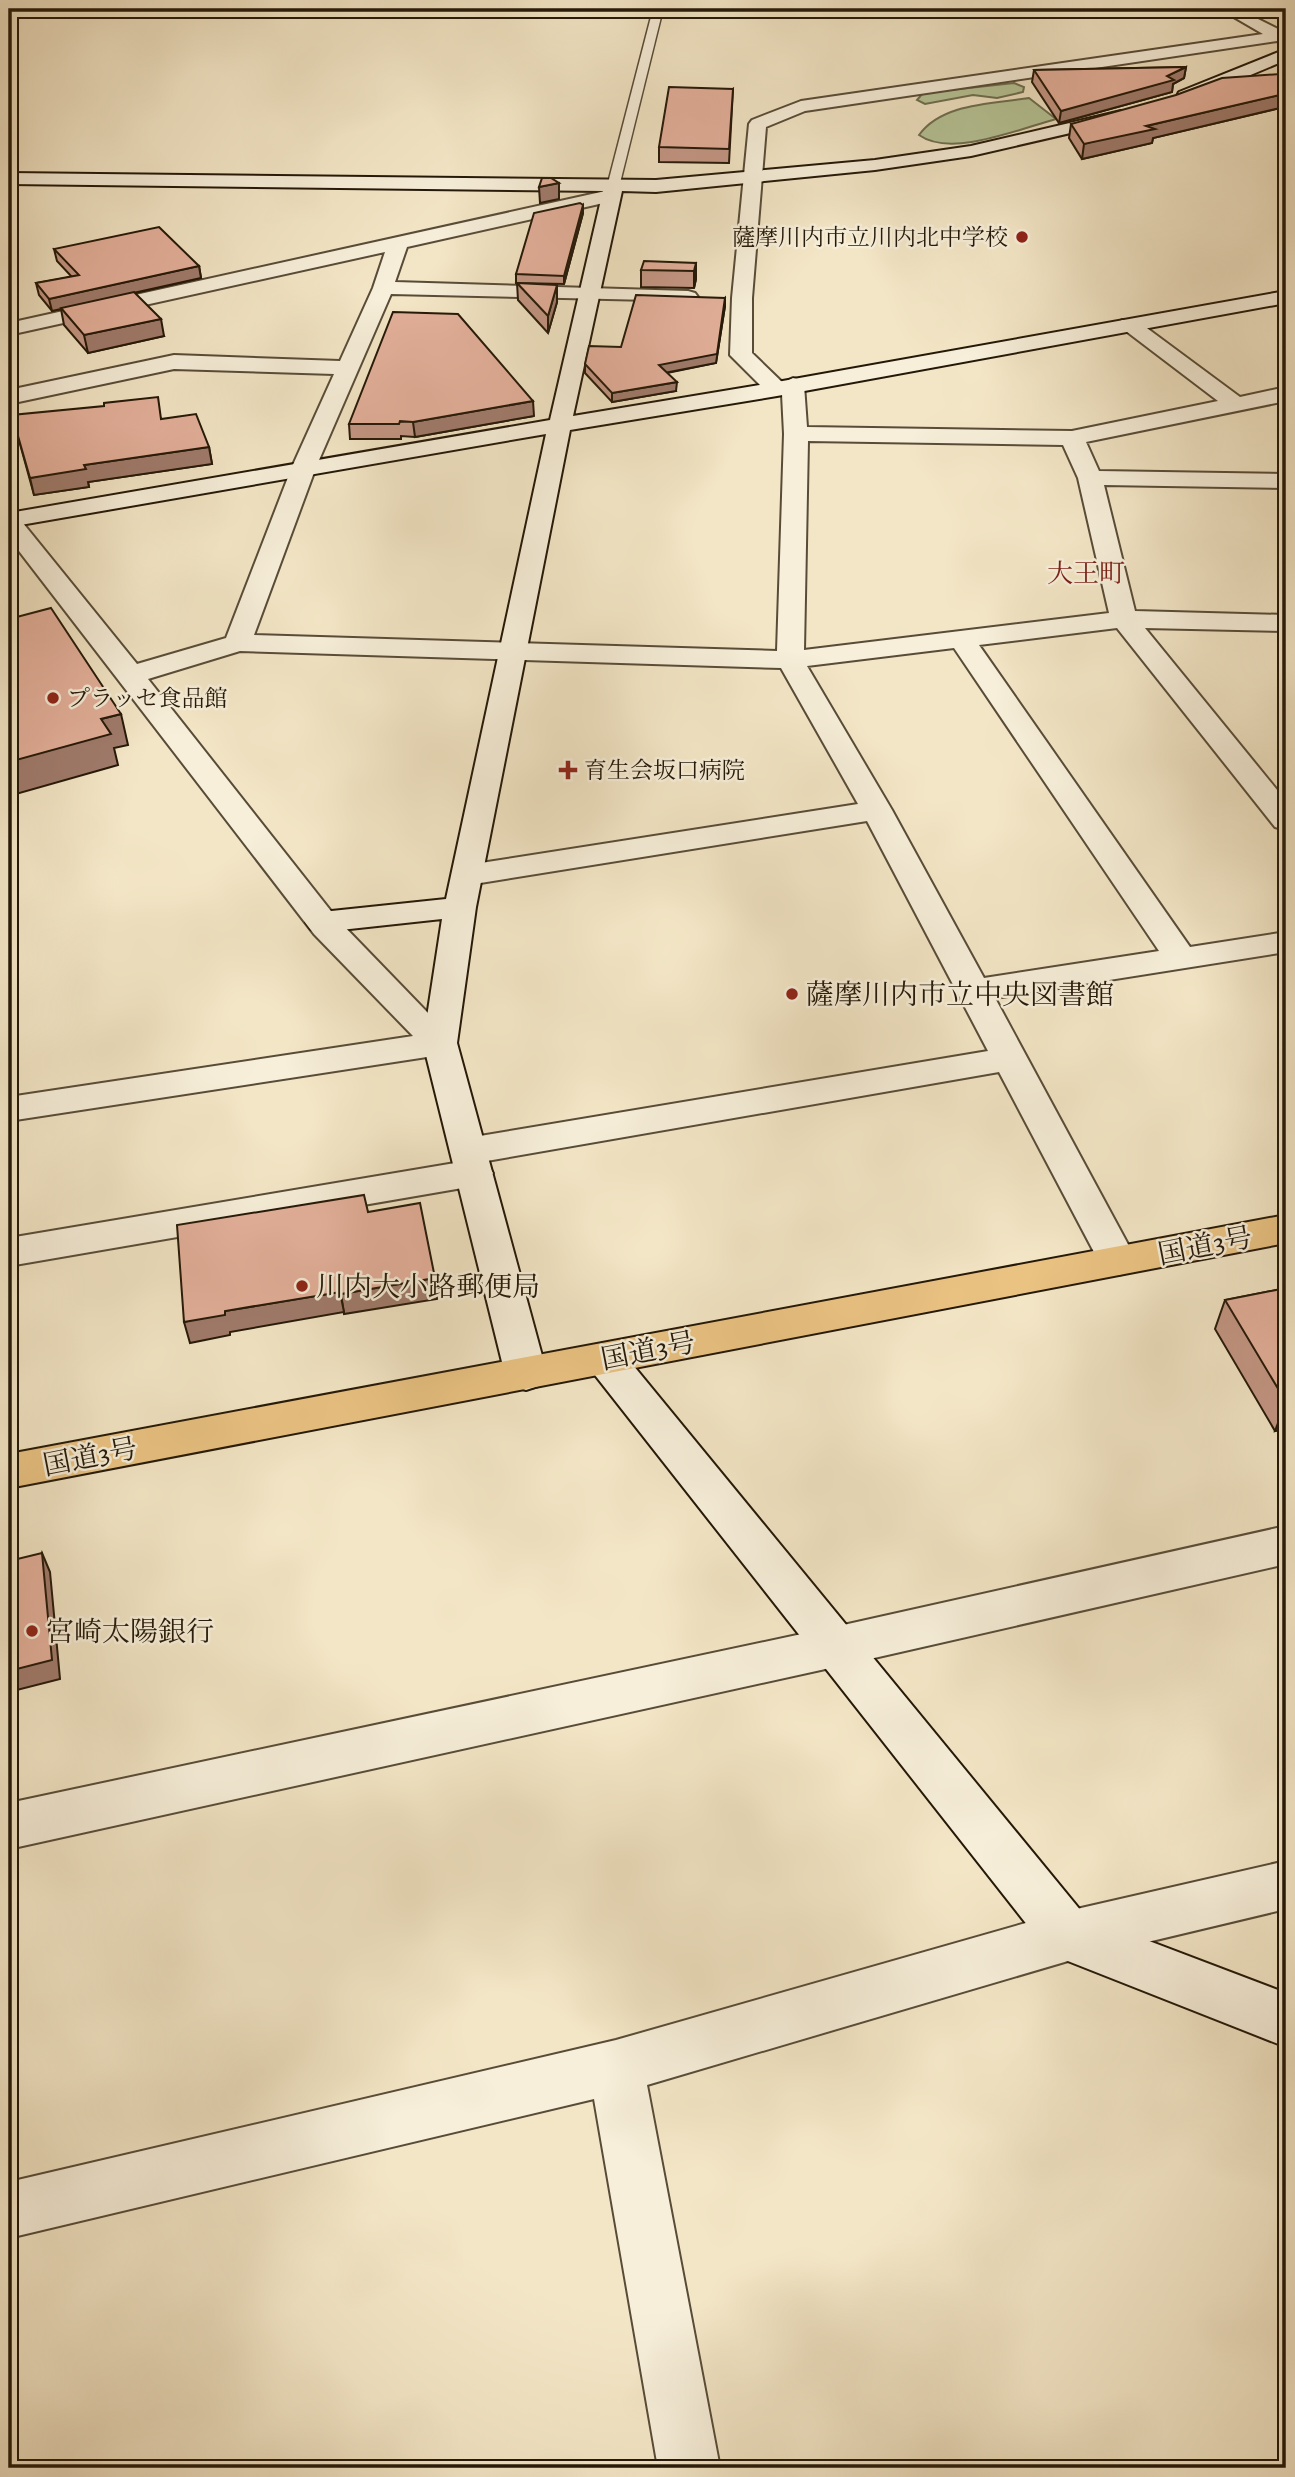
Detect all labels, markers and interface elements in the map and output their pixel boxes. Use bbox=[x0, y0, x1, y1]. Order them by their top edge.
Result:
place label: 薩摩川内市立川内北中学校 bbox=[732, 222, 1008, 253]
marker: 薩摩川内市立川内北中学校 bbox=[1014, 229, 1030, 245]
district label: 大王町 bbox=[1047, 556, 1125, 591]
place label: プラッセ食品館 bbox=[67, 683, 228, 714]
marker: プラッセ食品館 bbox=[45, 690, 61, 706]
place label: 育生会坂口病院 bbox=[584, 755, 745, 786]
marker: 育生会坂口病院 bbox=[558, 760, 578, 780]
place label: 薩摩川内市立中央図書館 bbox=[806, 976, 1114, 1014]
marker: 薩摩川内市立中央図書館 bbox=[784, 986, 800, 1002]
street label: 国道3号 bbox=[1155, 1218, 1256, 1274]
place label: 川内大小路郵便局 bbox=[316, 1268, 540, 1306]
marker: 川内大小路郵便局 bbox=[294, 1278, 310, 1294]
street label: 国道3号 bbox=[598, 1323, 699, 1379]
street label: 国道3号 bbox=[40, 1429, 141, 1485]
place label: 宮崎太陽銀行 bbox=[46, 1613, 214, 1651]
marker: 宮崎太陽銀行 bbox=[24, 1623, 40, 1639]

